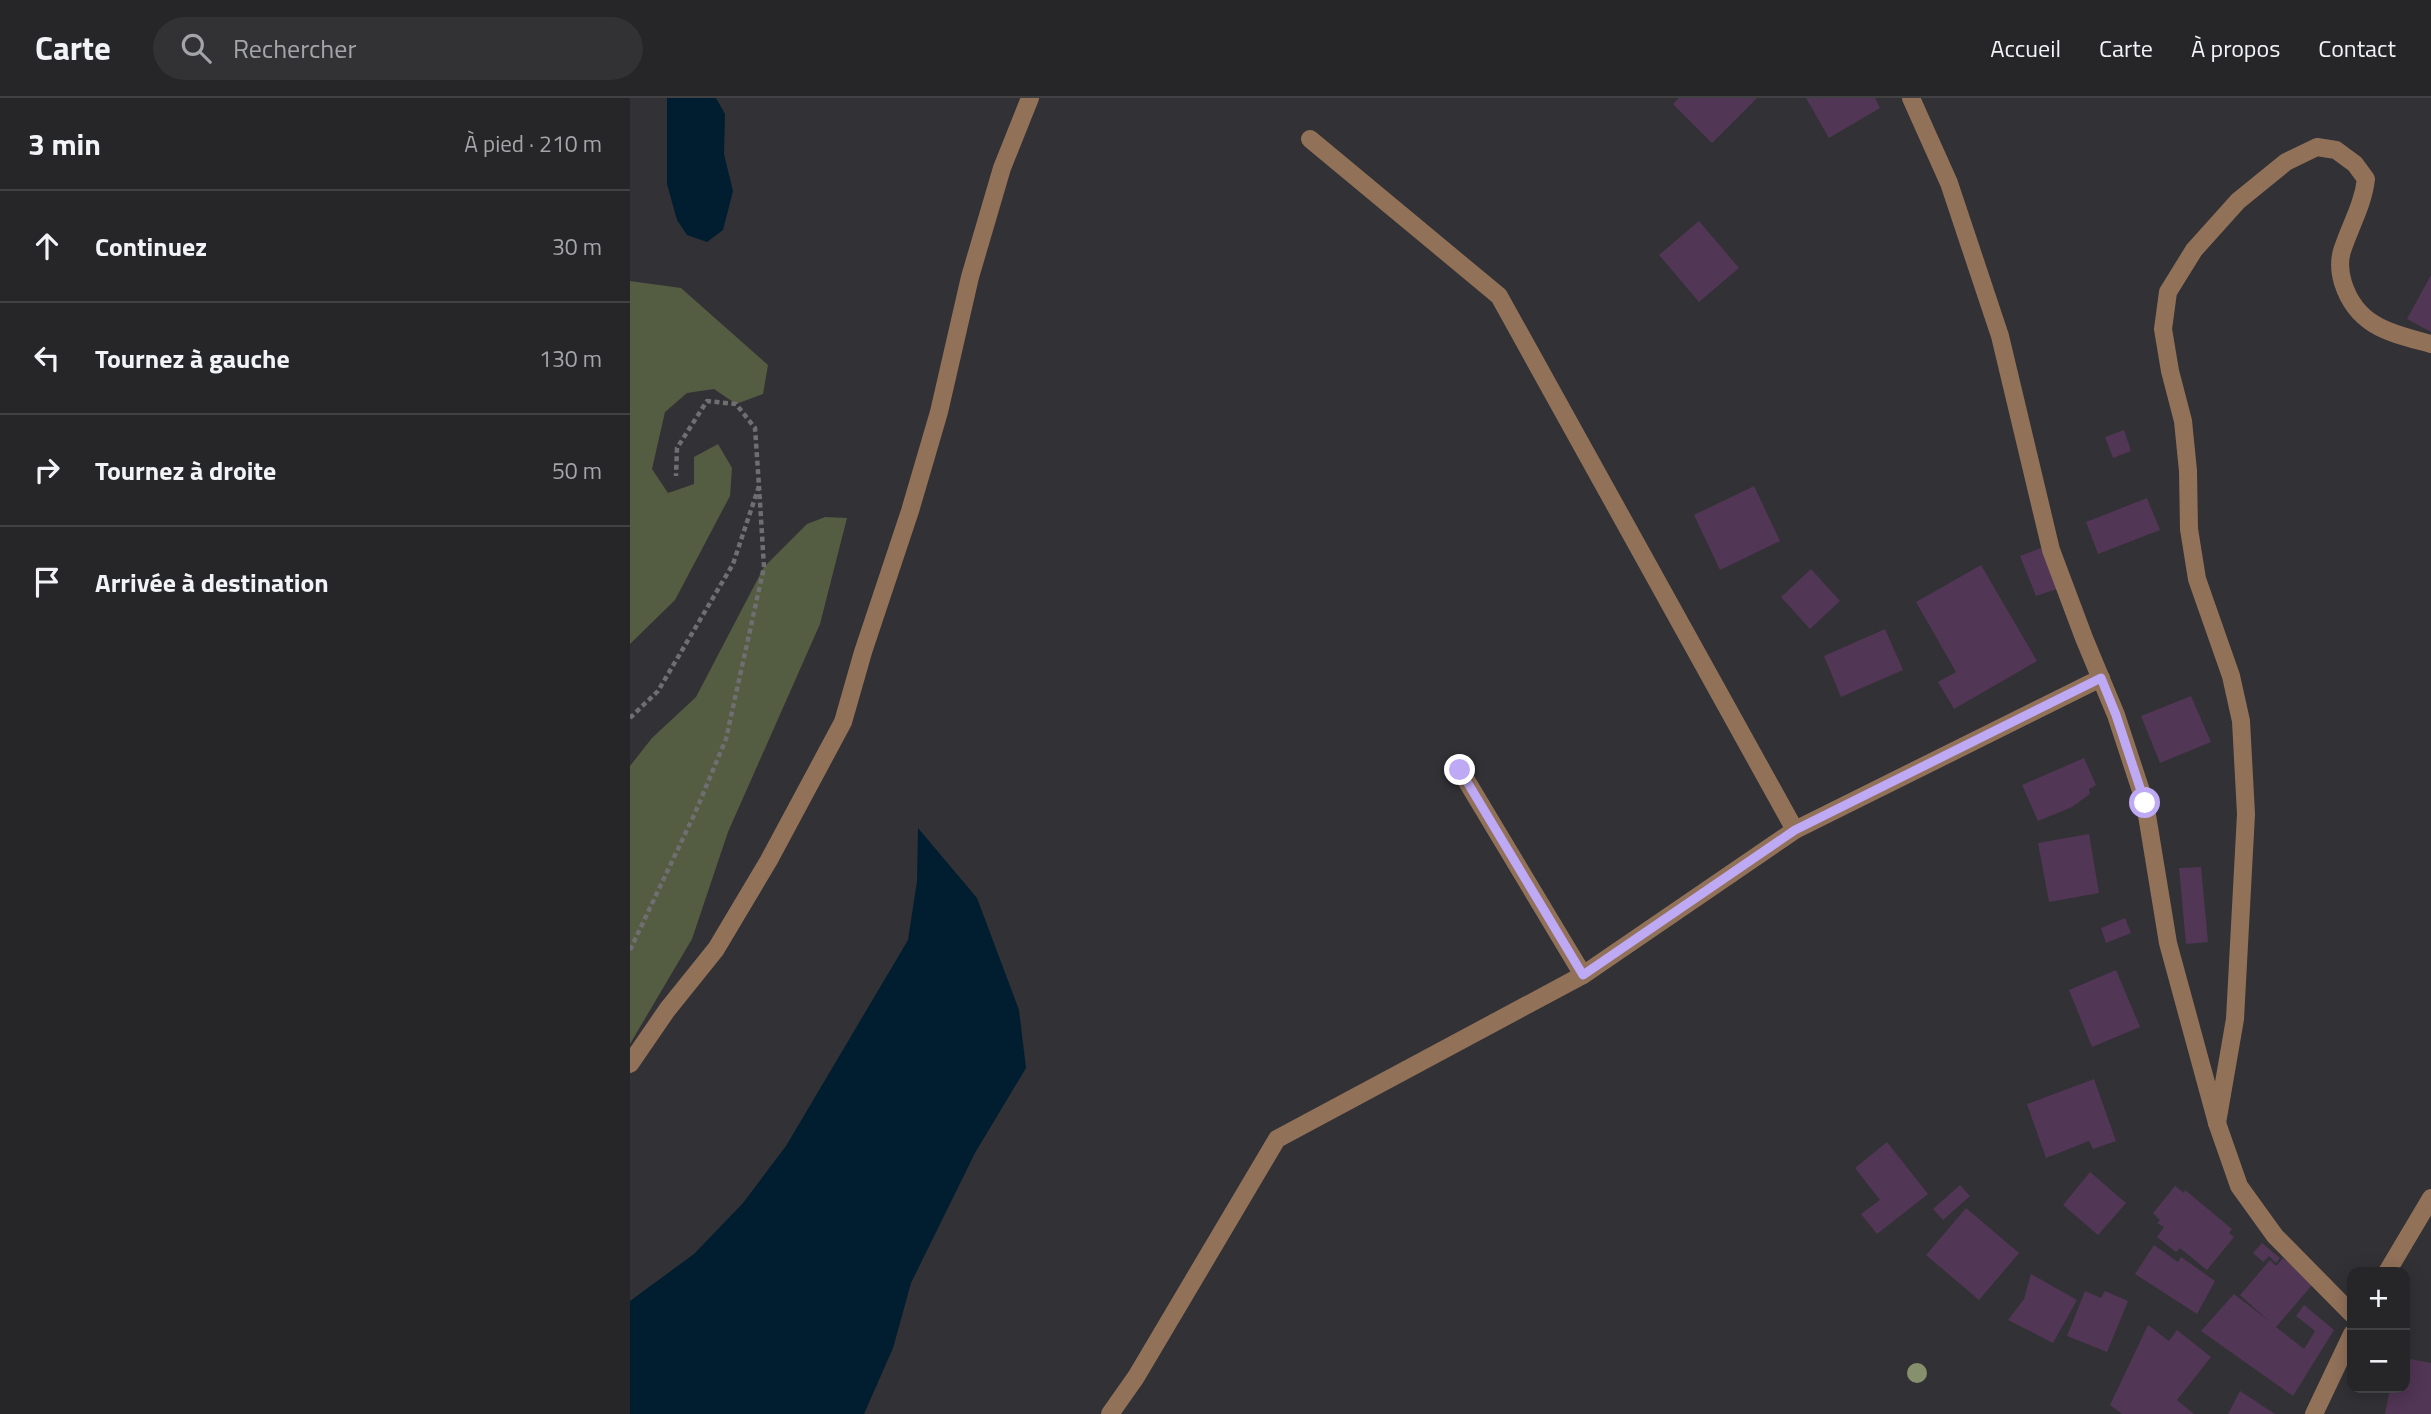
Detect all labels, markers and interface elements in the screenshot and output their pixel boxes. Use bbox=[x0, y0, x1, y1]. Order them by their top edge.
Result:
search box bbox=[153, 17, 643, 80]
text: Carte bbox=[35, 23, 111, 73]
icon: search bbox=[177, 29, 215, 67]
text: Rechercher bbox=[233, 29, 356, 68]
text: Accueil bbox=[1990, 30, 2061, 66]
text: Carte bbox=[2099, 30, 2153, 66]
text: À propos bbox=[2191, 30, 2280, 66]
text: Contact bbox=[2318, 30, 2396, 66]
text: 3 min bbox=[28, 121, 101, 167]
text: À pied · 210 m bbox=[464, 126, 602, 161]
icon: ahead bbox=[28, 227, 66, 265]
text: Continuez bbox=[95, 227, 207, 266]
text: 30 m bbox=[552, 229, 602, 264]
icon: left bbox=[28, 339, 66, 377]
text: Tournez à gauche bbox=[95, 339, 290, 378]
text: 130 m bbox=[539, 341, 602, 376]
icon: right bbox=[28, 451, 66, 489]
text: Tournez à droite bbox=[95, 451, 276, 490]
text: 50 m bbox=[552, 453, 602, 488]
icon: arrive bbox=[28, 563, 66, 601]
text: Arrivée à destination bbox=[95, 563, 329, 602]
route end bbox=[1444, 754, 1475, 785]
route start bbox=[2129, 787, 2160, 818]
map controls bbox=[2347, 1267, 2410, 1393]
button: + bbox=[2347, 1267, 2410, 1330]
button: − bbox=[2347, 1330, 2410, 1393]

